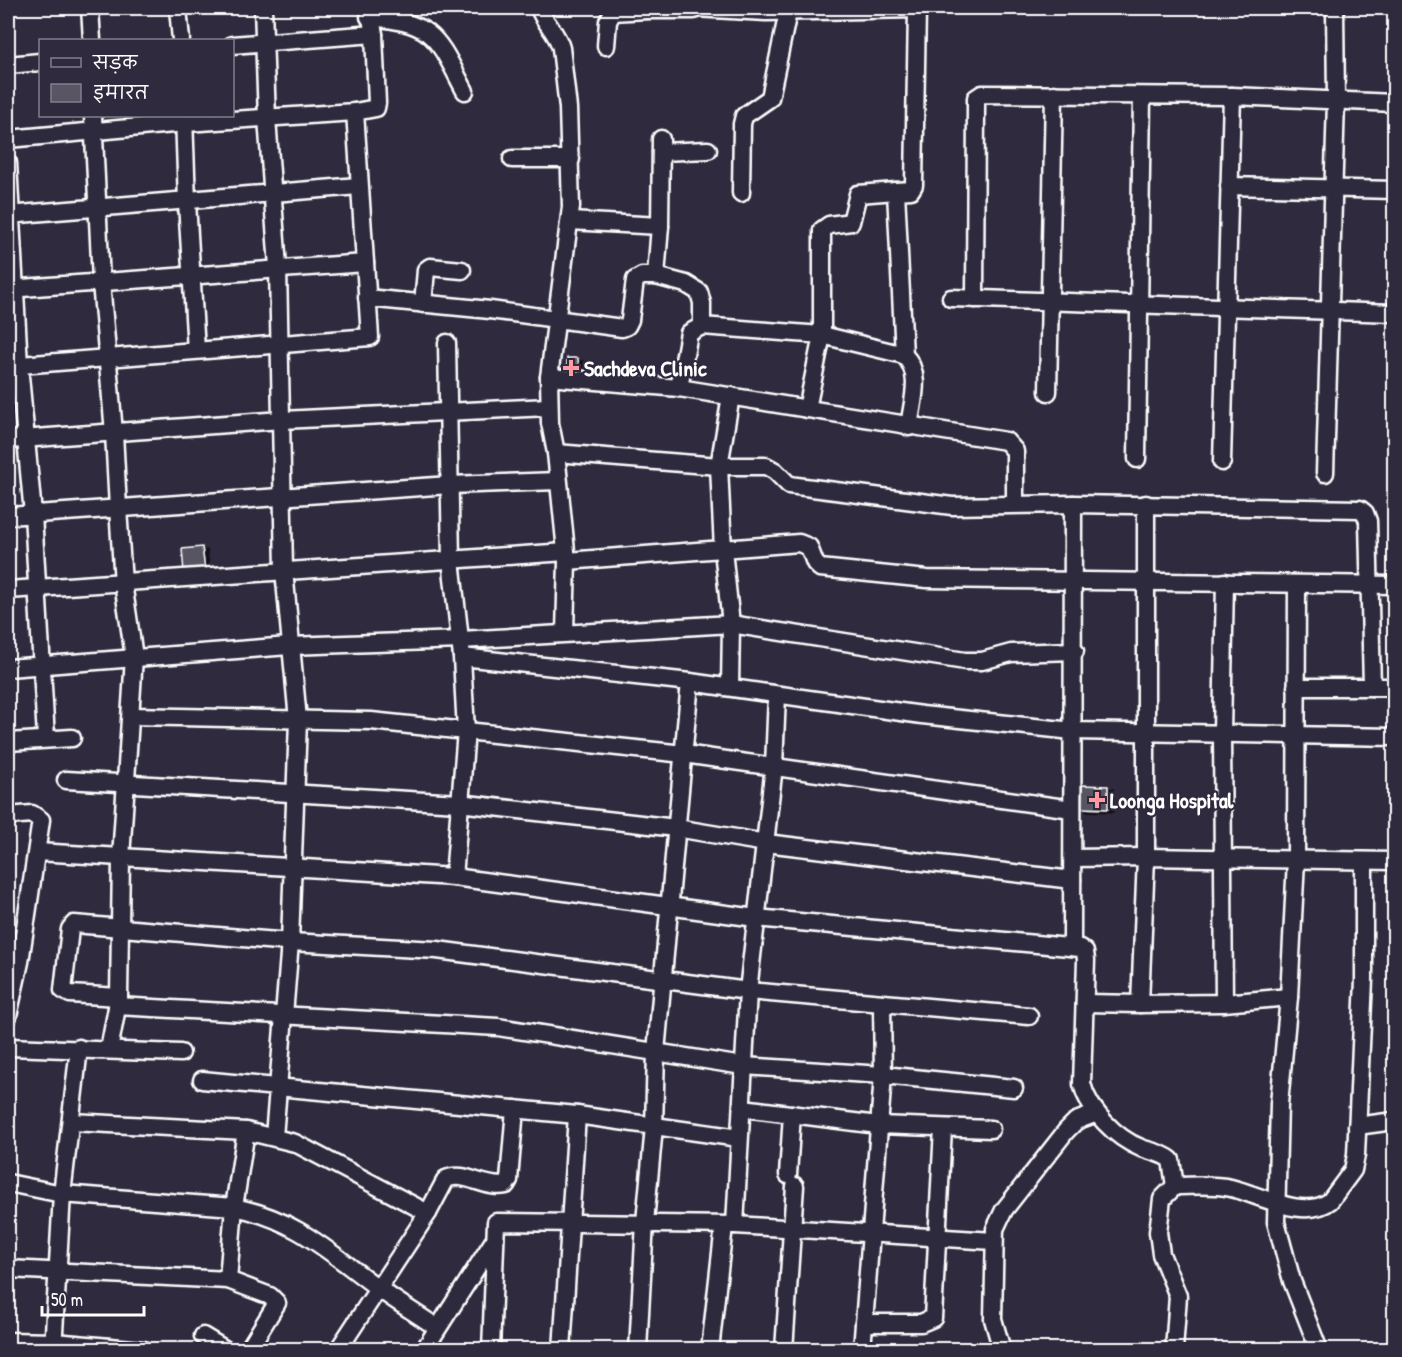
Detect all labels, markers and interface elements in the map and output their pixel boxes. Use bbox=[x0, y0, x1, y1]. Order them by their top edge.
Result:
legend bbox=[39, 39, 234, 117]
text: सड़क bbox=[92, 50, 138, 75]
text: इमारत bbox=[93, 80, 149, 105]
place label: Sachdeva Clinic bbox=[584, 353, 707, 383]
marker: Sachdeva Clinic bbox=[562, 359, 580, 377]
place label: Loonga Hospital bbox=[1110, 785, 1235, 816]
marker: Loonga Hospital bbox=[1088, 791, 1106, 809]
scale bar bbox=[42, 1279, 144, 1317]
text: 50 m bbox=[51, 1287, 83, 1312]

